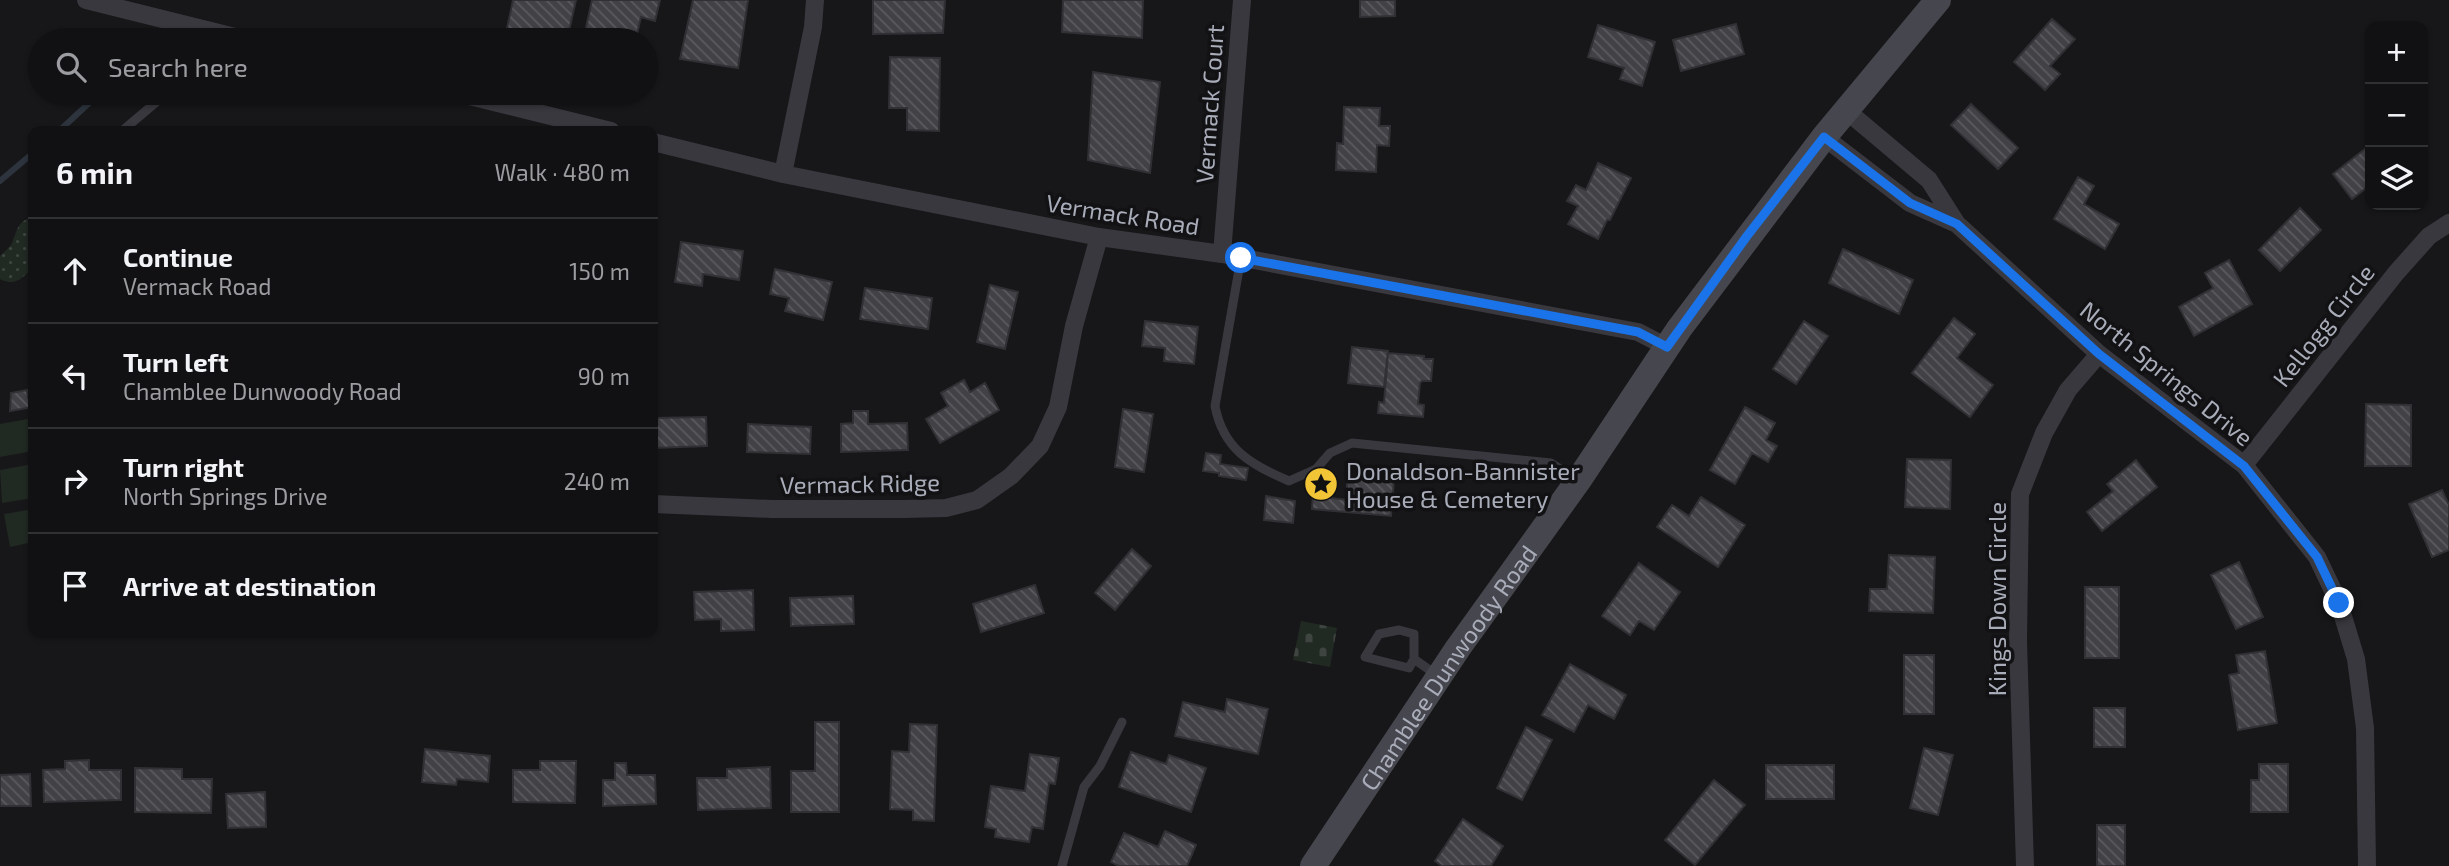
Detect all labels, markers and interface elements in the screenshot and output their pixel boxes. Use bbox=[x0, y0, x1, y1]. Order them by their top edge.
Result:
map controls bbox=[2365, 21, 2428, 210]
button: + bbox=[2365, 21, 2428, 84]
street label: Vermack Court bbox=[1189, 24, 1229, 184]
search box bbox=[28, 28, 658, 105]
icon: search bbox=[52, 48, 90, 86]
text: Search here bbox=[108, 51, 248, 82]
button: − bbox=[2365, 84, 2428, 147]
button: layers bbox=[2365, 147, 2428, 210]
text: 6 min bbox=[56, 154, 133, 190]
text: Walk · 480 m bbox=[495, 158, 630, 186]
street label: Vermack Road bbox=[1044, 188, 1202, 240]
text: Continue bbox=[123, 241, 233, 272]
route start bbox=[1225, 242, 1256, 273]
icon: ahead bbox=[56, 252, 94, 290]
text: 150 m bbox=[569, 257, 630, 285]
street label: Kellogg Circle bbox=[2266, 258, 2380, 392]
text: Vermack Road bbox=[123, 272, 271, 300]
street label: North Springs Drive bbox=[2075, 295, 2259, 451]
text: Turn left bbox=[123, 346, 229, 377]
icon: left bbox=[56, 357, 94, 395]
text: 90 m bbox=[578, 362, 630, 390]
text: Chamblee Dunwoody Road bbox=[123, 377, 402, 405]
text: Turn right bbox=[123, 451, 244, 482]
place label: Donaldson-Bannister House & Cemetery bbox=[1346, 456, 1580, 513]
icon: right bbox=[56, 462, 94, 500]
place icon: Donaldson-Bannister House & Cemetery bbox=[1302, 465, 1340, 503]
text: 240 m bbox=[564, 467, 630, 495]
street label: Vermack Ridge bbox=[780, 467, 940, 499]
text: North Springs Drive bbox=[123, 482, 328, 510]
street label: Kings Down Circle bbox=[1982, 502, 2011, 696]
street label: Chamblee Dunwoody Road bbox=[1353, 539, 1542, 795]
icon: arrive bbox=[56, 567, 94, 605]
text: Arrive at destination bbox=[123, 570, 376, 601]
route end bbox=[2323, 587, 2354, 618]

